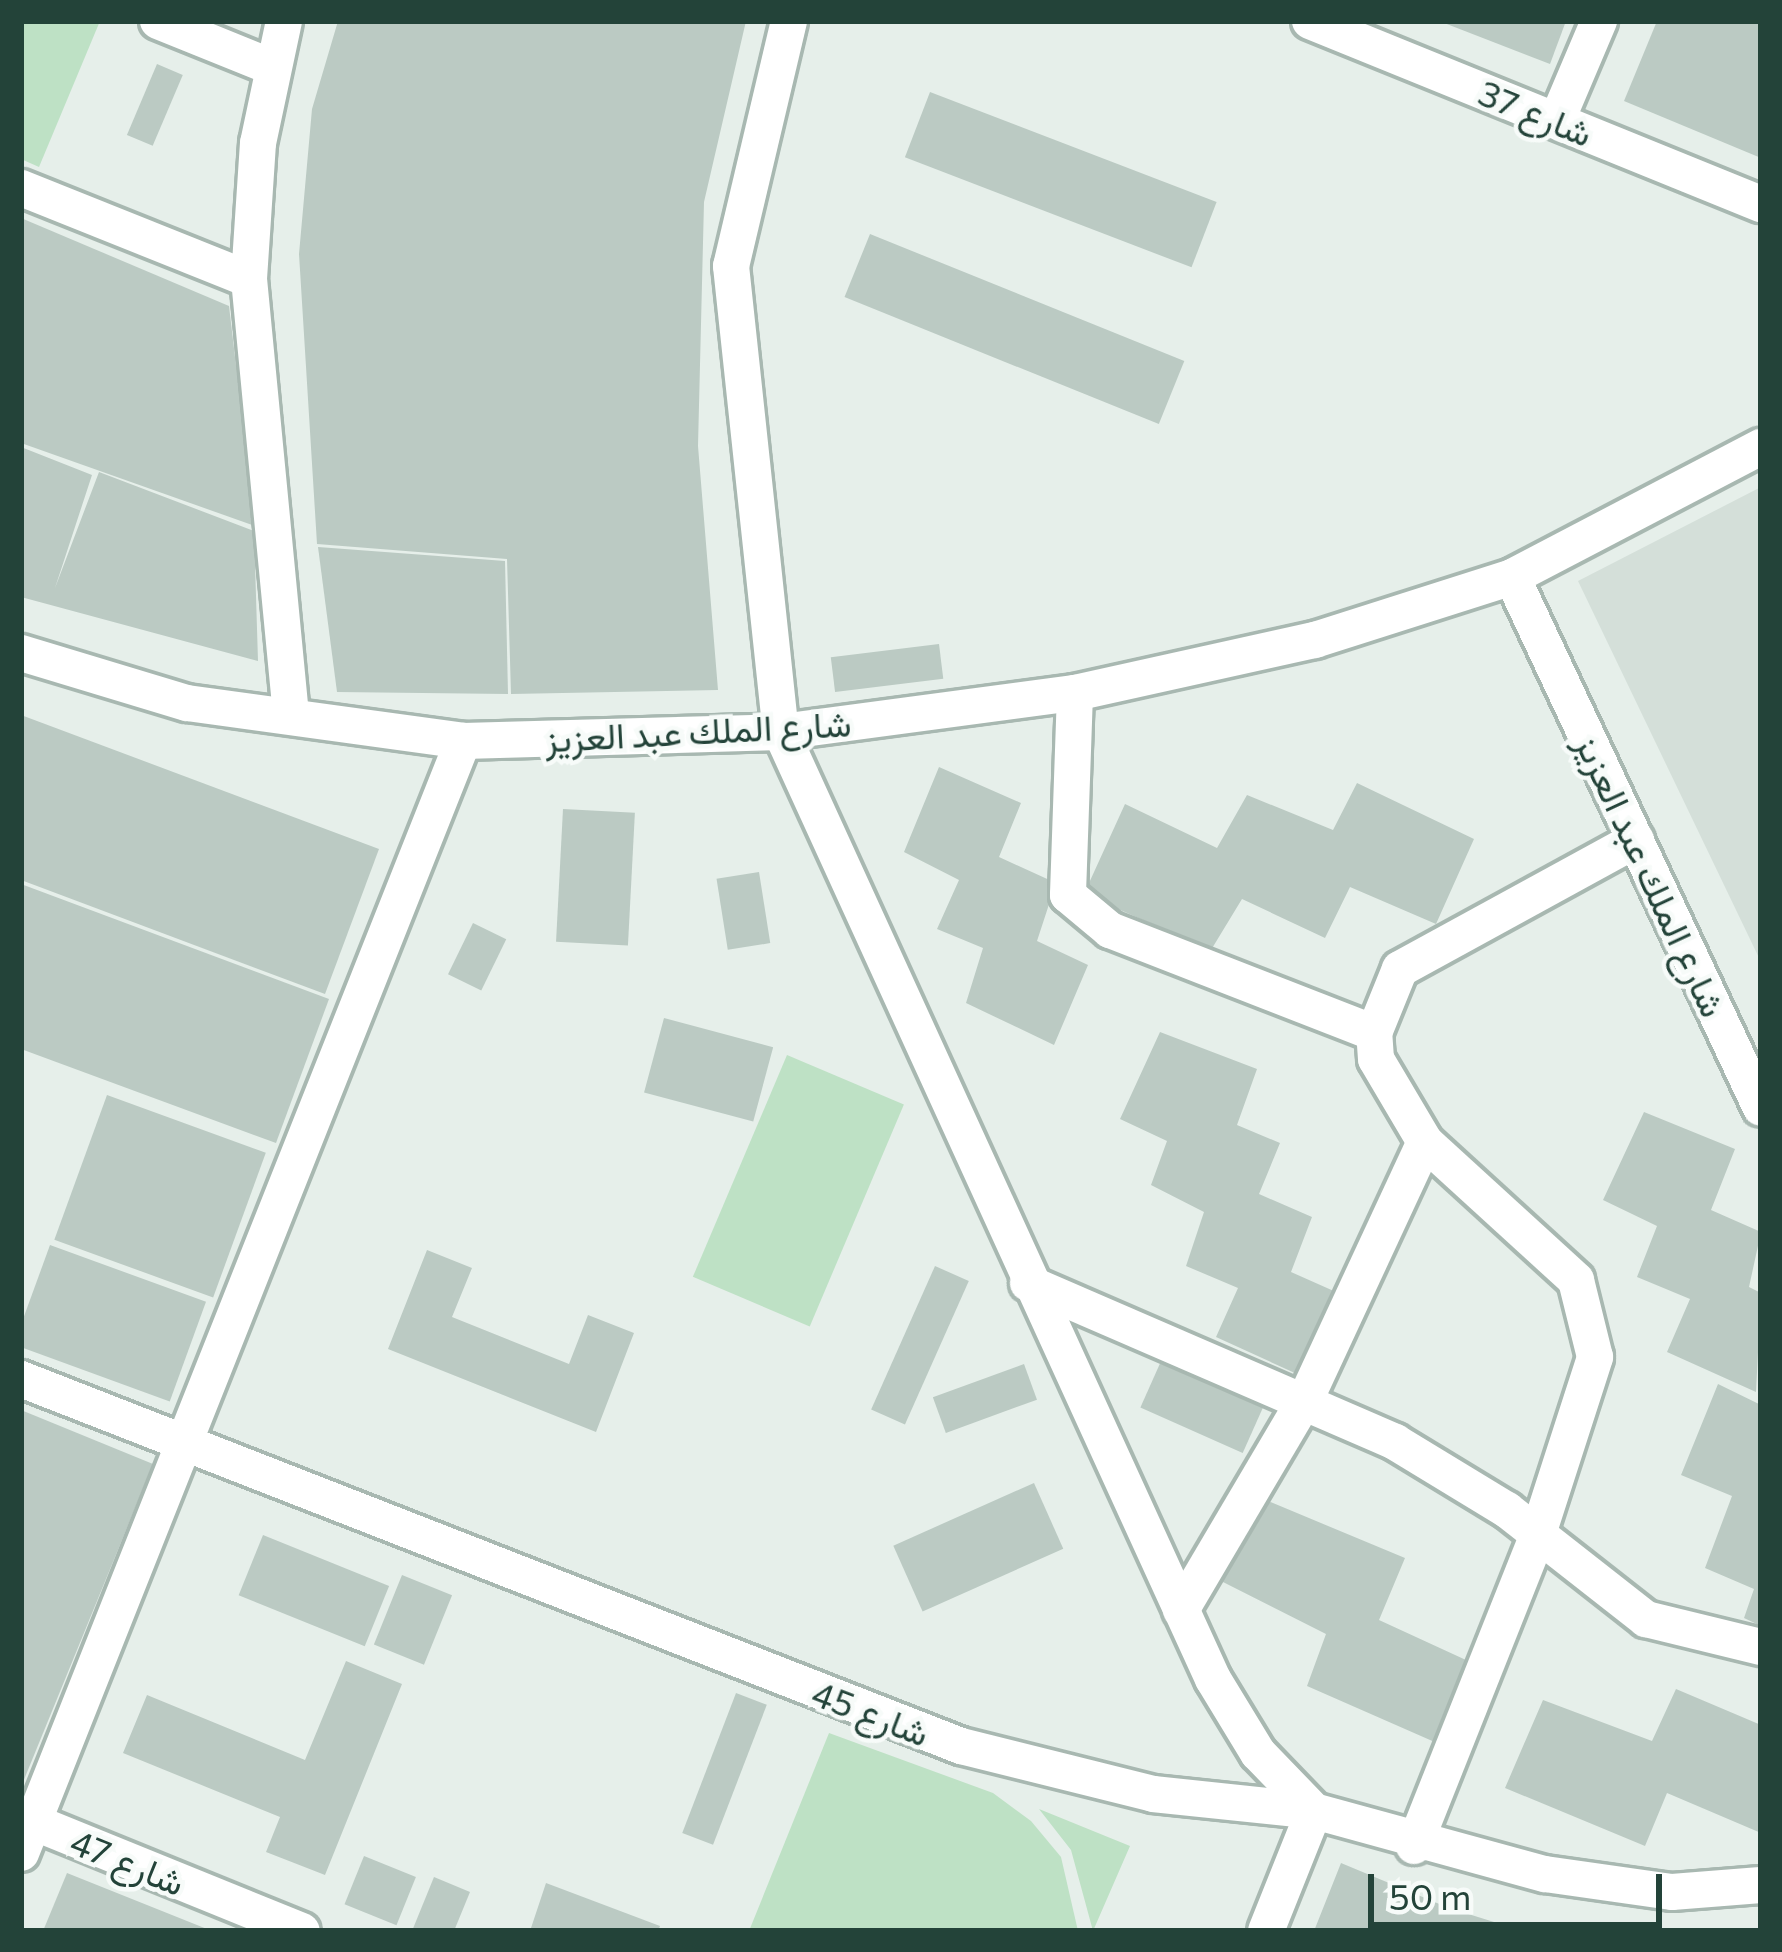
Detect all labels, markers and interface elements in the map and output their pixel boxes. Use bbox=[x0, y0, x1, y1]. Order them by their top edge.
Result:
street label: شارع 37 bbox=[1473, 70, 1599, 154]
street label: شارع الملك عبد العزيز bbox=[544, 700, 852, 760]
street label: شارع الملك عبد العزيز bbox=[1568, 727, 1736, 1023]
street label: شارع 45 bbox=[807, 1670, 935, 1754]
street label: شارع 47 bbox=[65, 1819, 191, 1903]
scale bar bbox=[1374, 1850, 1668, 1924]
text: 50 m bbox=[1389, 1873, 1471, 1917]

